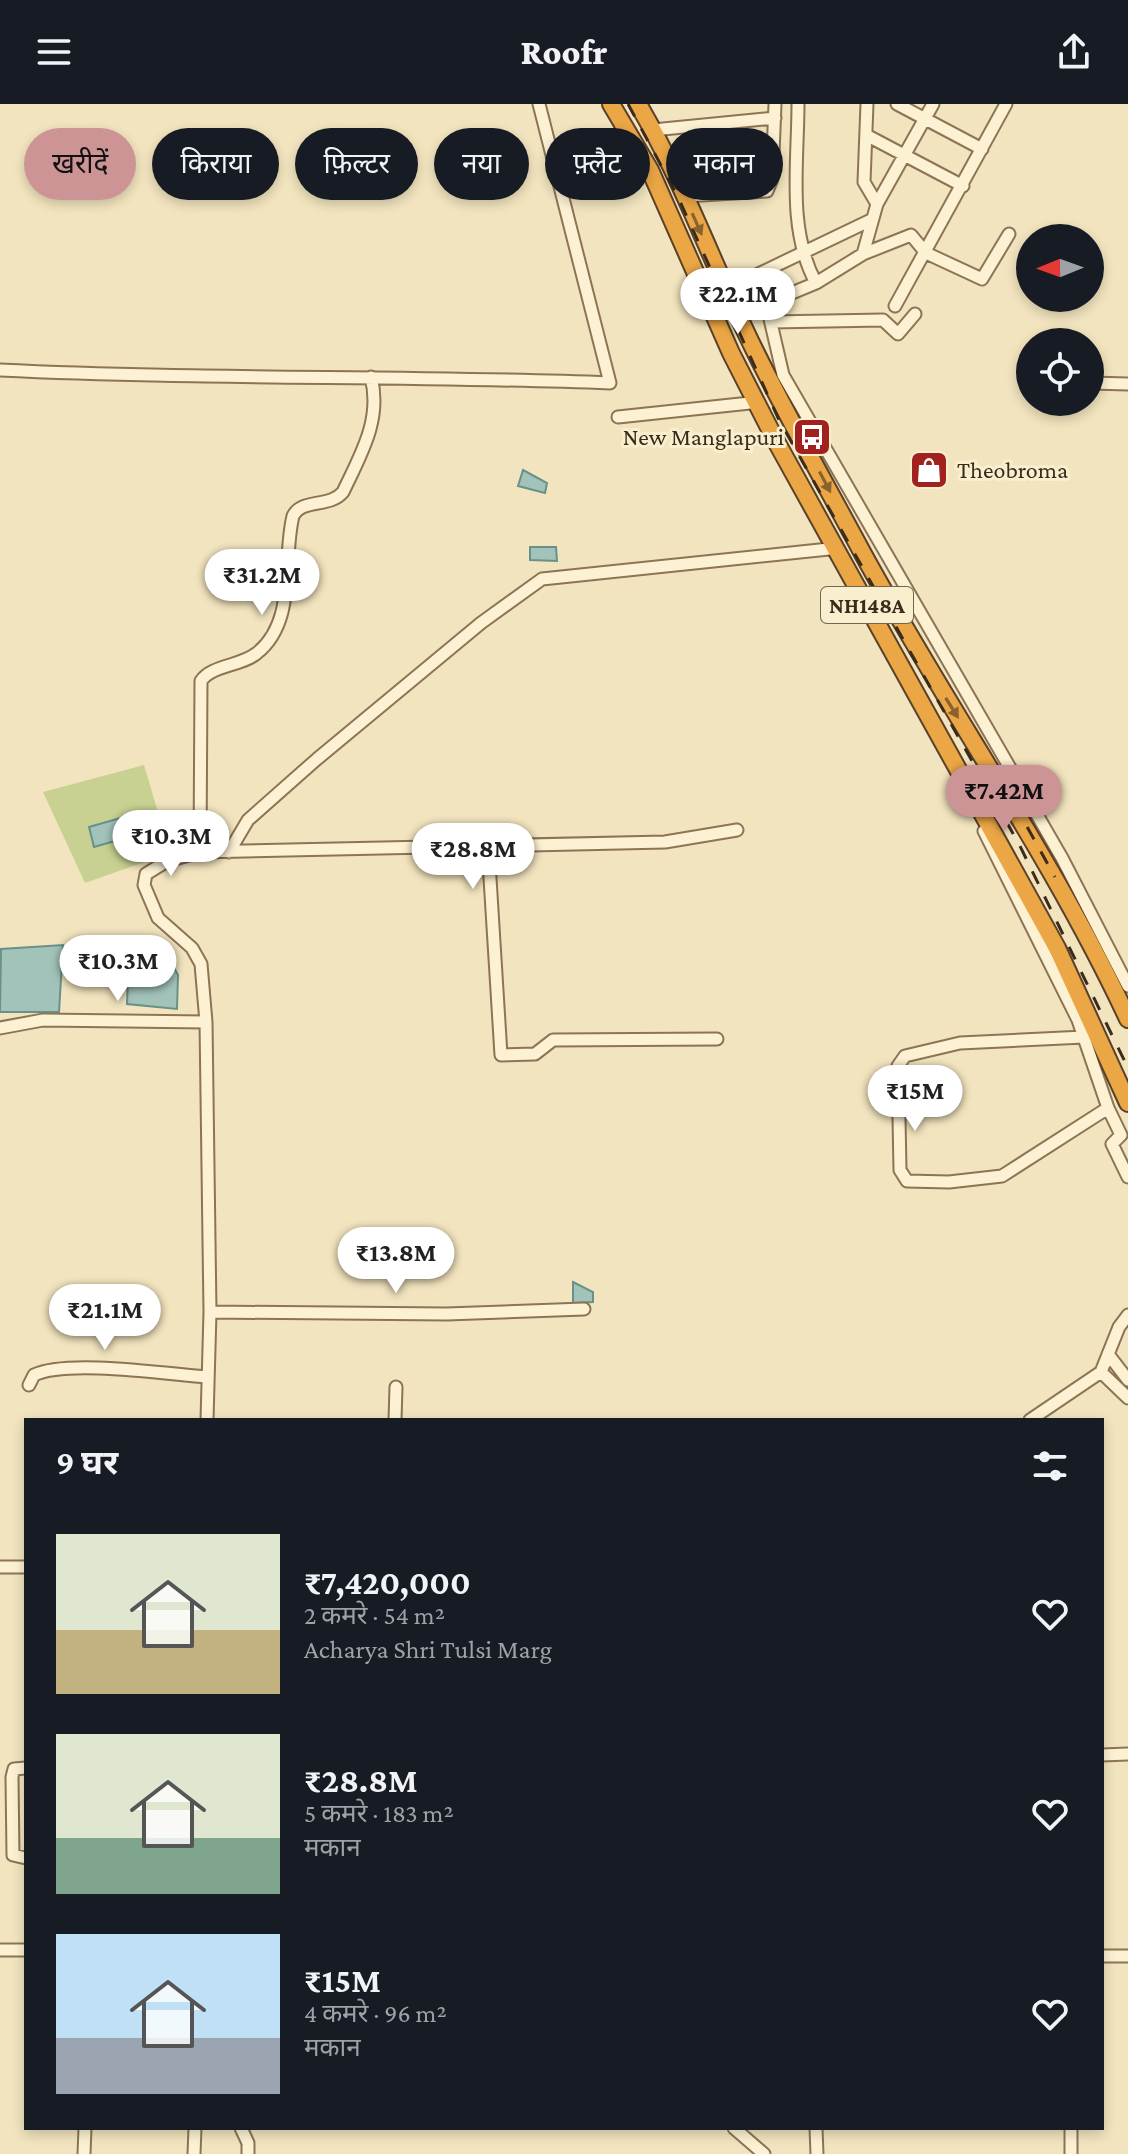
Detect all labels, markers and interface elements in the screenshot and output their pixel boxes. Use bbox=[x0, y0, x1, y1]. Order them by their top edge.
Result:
icon: menu bbox=[32, 30, 76, 74]
icon: share bbox=[1052, 30, 1096, 74]
text: Roofr bbox=[520, 32, 608, 72]
chip: खरीदें bbox=[24, 128, 136, 200]
chip: किराया bbox=[152, 128, 279, 200]
chip: फ़िल्टर bbox=[295, 128, 418, 200]
chip: नया bbox=[434, 128, 529, 200]
chip: फ़्लैट bbox=[545, 128, 650, 200]
chip: मकान bbox=[666, 128, 783, 200]
one-way arrow bbox=[691, 212, 704, 235]
north arrow bbox=[1016, 224, 1104, 312]
map controls bbox=[1016, 224, 1104, 416]
pin: ₹22.1M bbox=[673, 268, 803, 336]
text: ₹22.1M bbox=[698, 279, 778, 308]
button: locate bbox=[1016, 328, 1104, 416]
bus stop icon: New Manglapuri bbox=[791, 416, 833, 458]
place label: New Manglapuri bbox=[623, 423, 784, 450]
shop icon: Theobroma bbox=[908, 449, 950, 491]
place label: Theobroma bbox=[957, 456, 1068, 483]
one-way arrow bbox=[817, 471, 831, 493]
pin: ₹31.2M bbox=[197, 549, 327, 617]
text: ₹31.2M bbox=[223, 560, 301, 589]
road number: NH148A bbox=[821, 587, 913, 623]
one-way arrow bbox=[944, 698, 959, 719]
pin: ₹7.42M bbox=[939, 765, 1069, 833]
text: ₹7.42M bbox=[964, 776, 1044, 805]
pin: ₹10.3M bbox=[106, 810, 236, 878]
text: ₹10.3M bbox=[130, 821, 212, 850]
pin: ₹28.8M bbox=[408, 823, 538, 891]
text: ₹28.8M bbox=[430, 834, 516, 863]
pin: ₹10.3M bbox=[53, 935, 183, 1003]
text: ₹10.3M bbox=[77, 946, 159, 975]
pin: ₹15M bbox=[868, 1065, 962, 1133]
text: ₹15M bbox=[886, 1076, 944, 1105]
pin: ₹13.8M bbox=[331, 1227, 461, 1295]
text: ₹13.8M bbox=[356, 1238, 436, 1267]
pin: ₹21.1M bbox=[40, 1284, 170, 1352]
text: ₹21.1M bbox=[67, 1295, 143, 1324]
text: 9 घर bbox=[56, 1444, 118, 1481]
icon: filters bbox=[1028, 1444, 1072, 1488]
text: ₹7,420,000 bbox=[304, 1564, 471, 1601]
icon: home bbox=[120, 1566, 216, 1662]
icon: heart bbox=[1028, 1592, 1072, 1636]
text: 2 कमरे · 54 m² bbox=[304, 1601, 445, 1630]
text: Acharya Shri Tulsi Marg bbox=[304, 1635, 552, 1664]
text: ₹28.8M bbox=[304, 1762, 418, 1799]
icon: home bbox=[120, 1766, 216, 1862]
icon: heart bbox=[1028, 1792, 1072, 1836]
text: 5 कमरे · 183 m² bbox=[304, 1799, 454, 1828]
text: मकान bbox=[304, 1833, 361, 1862]
text: ₹15M bbox=[304, 1962, 381, 1999]
icon: home bbox=[120, 1966, 216, 2062]
icon: heart bbox=[1028, 1992, 1072, 2036]
text: 4 कमरे · 96 m² bbox=[304, 1999, 447, 2028]
text: मकान bbox=[304, 2033, 361, 2062]

